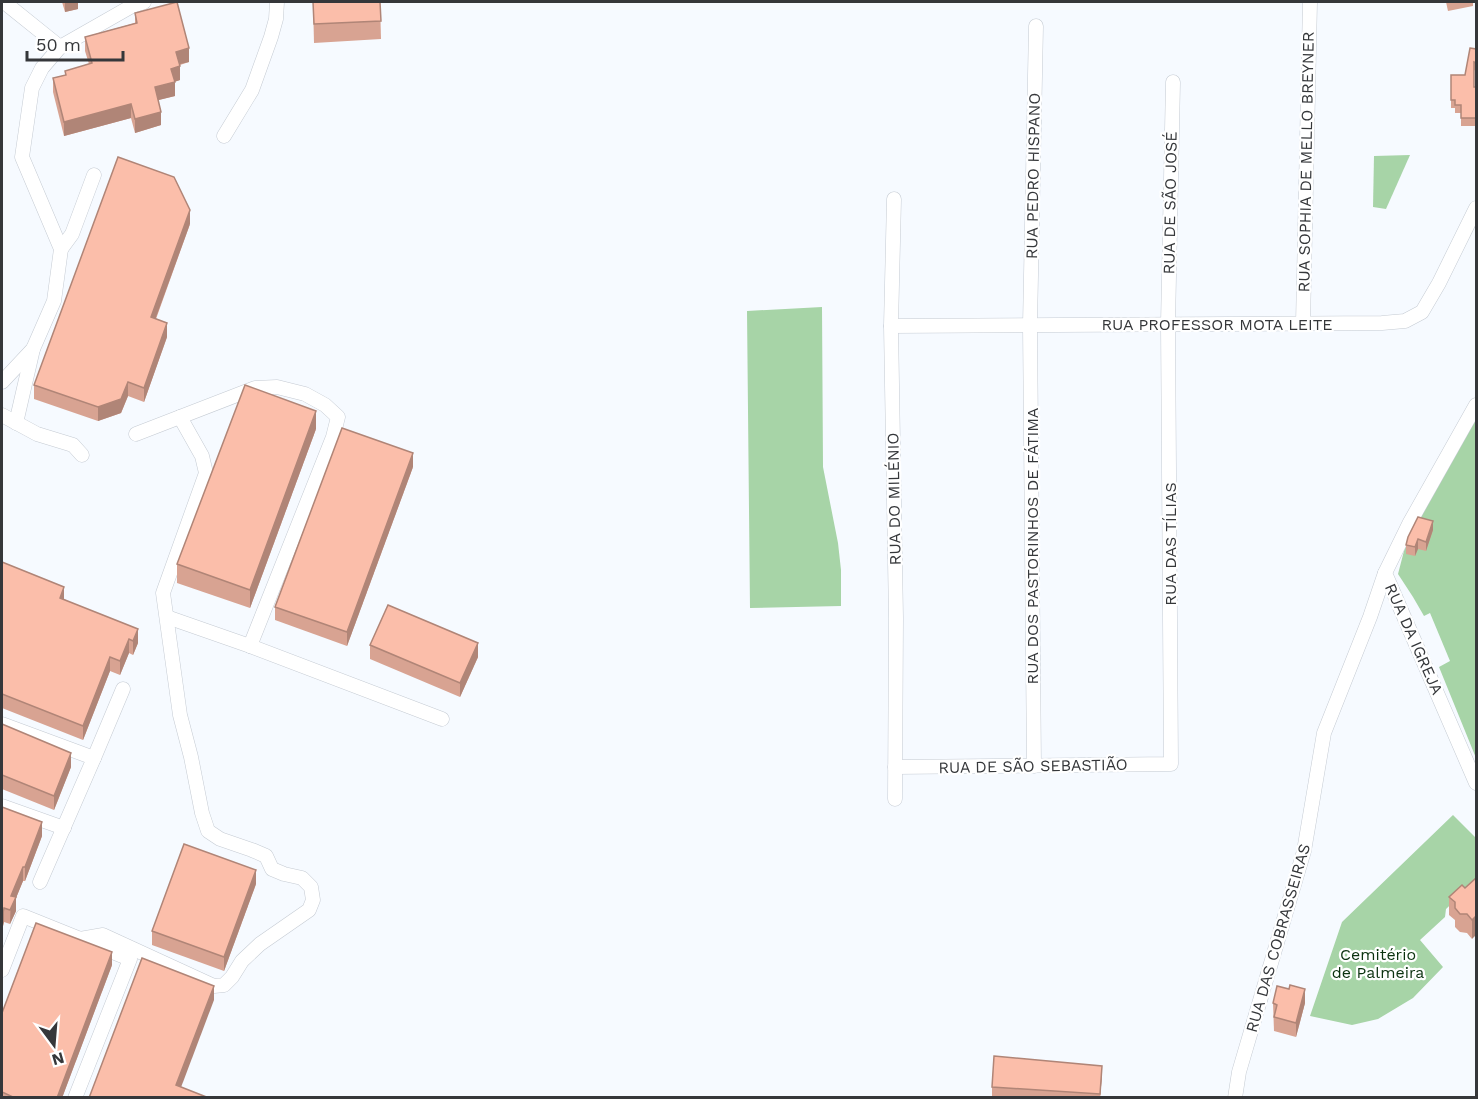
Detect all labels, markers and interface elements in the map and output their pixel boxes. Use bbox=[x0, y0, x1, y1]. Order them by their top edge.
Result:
scale bar bbox=[27, 24, 123, 62]
street label: RUA SOPHIA DE MELLO BREYNER bbox=[1294, 31, 1318, 293]
text: 50 m bbox=[36, 34, 81, 55]
street label: RUA PEDRO HISPANO bbox=[1022, 93, 1044, 259]
street label: RUA DE SÃO JOSÉ bbox=[1159, 131, 1181, 275]
street label: RUA PROFESSOR MOTA LEITE bbox=[1101, 315, 1333, 334]
street label: RUA DOS PASTORINHOS DE FÁTIMA bbox=[1023, 407, 1042, 684]
street label: RUA DO MILÉNIO bbox=[883, 433, 905, 565]
street label: RUA DAS TÍLIAS bbox=[1161, 482, 1180, 606]
street label: RUA DA IGREJA bbox=[1381, 580, 1447, 698]
street label: RUA DE SÃO SEBASTIÃO bbox=[938, 755, 1128, 777]
street label: RUA DAS COBRASSEIRAS bbox=[1242, 841, 1314, 1035]
park label: Cemitério de Palmeira bbox=[1332, 945, 1424, 982]
north arrow bbox=[24, 1015, 84, 1075]
text: N bbox=[50, 1048, 66, 1070]

